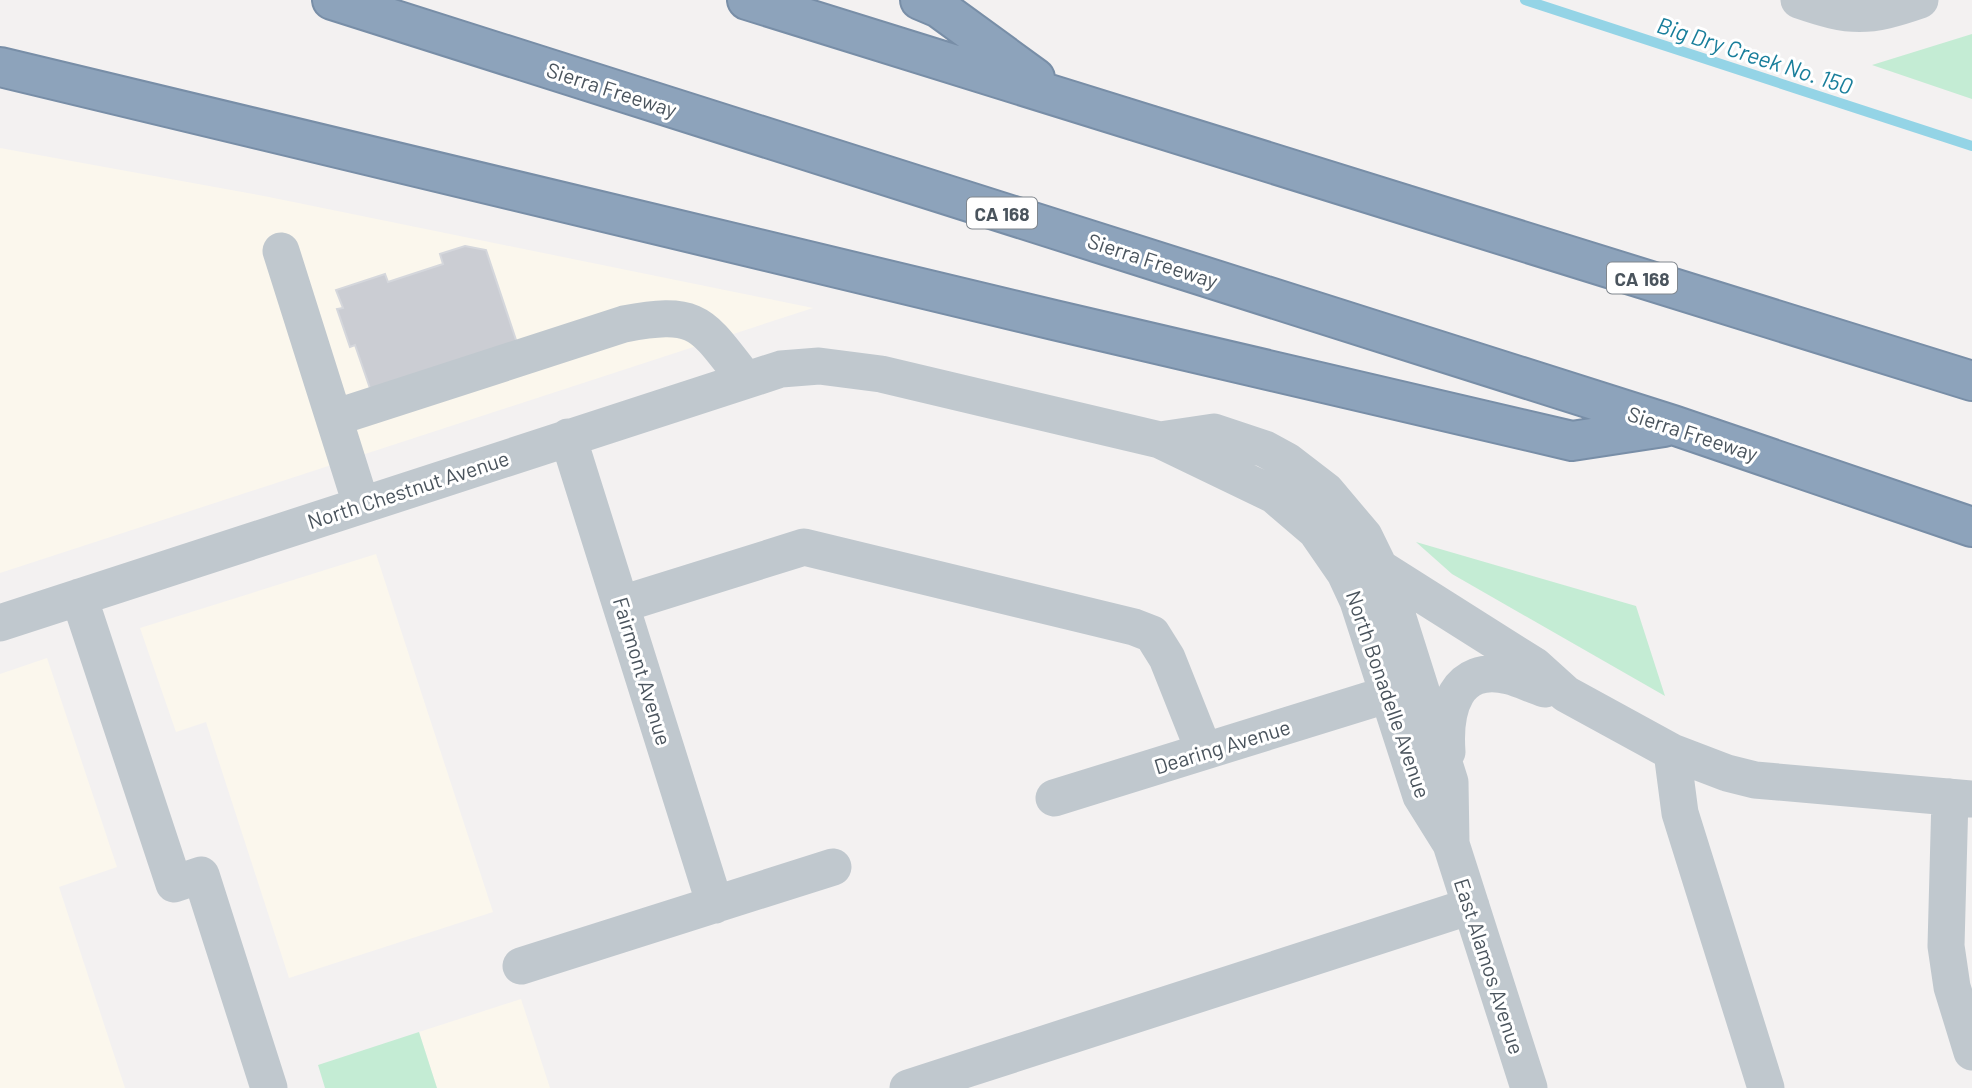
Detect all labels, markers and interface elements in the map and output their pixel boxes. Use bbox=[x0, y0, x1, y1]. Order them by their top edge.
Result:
water label: Big Dry Creek No. 150 bbox=[1654, 10, 1857, 100]
street label: Sierra Freeway bbox=[544, 56, 681, 122]
road number: CA 168 bbox=[967, 197, 1037, 228]
street label: Sierra Freeway bbox=[1085, 227, 1222, 293]
road number: CA 168 bbox=[1607, 262, 1677, 294]
street label: Sierra Freeway bbox=[1625, 400, 1762, 466]
street label: North Chestnut Avenue bbox=[304, 445, 512, 533]
street label: North Bonadelle Avenue bbox=[1342, 587, 1436, 801]
street label: Fairmont Avenue bbox=[609, 594, 677, 748]
street label: Dearing Avenue bbox=[1151, 713, 1293, 779]
street label: East Alamos Avenue bbox=[1450, 875, 1530, 1057]

